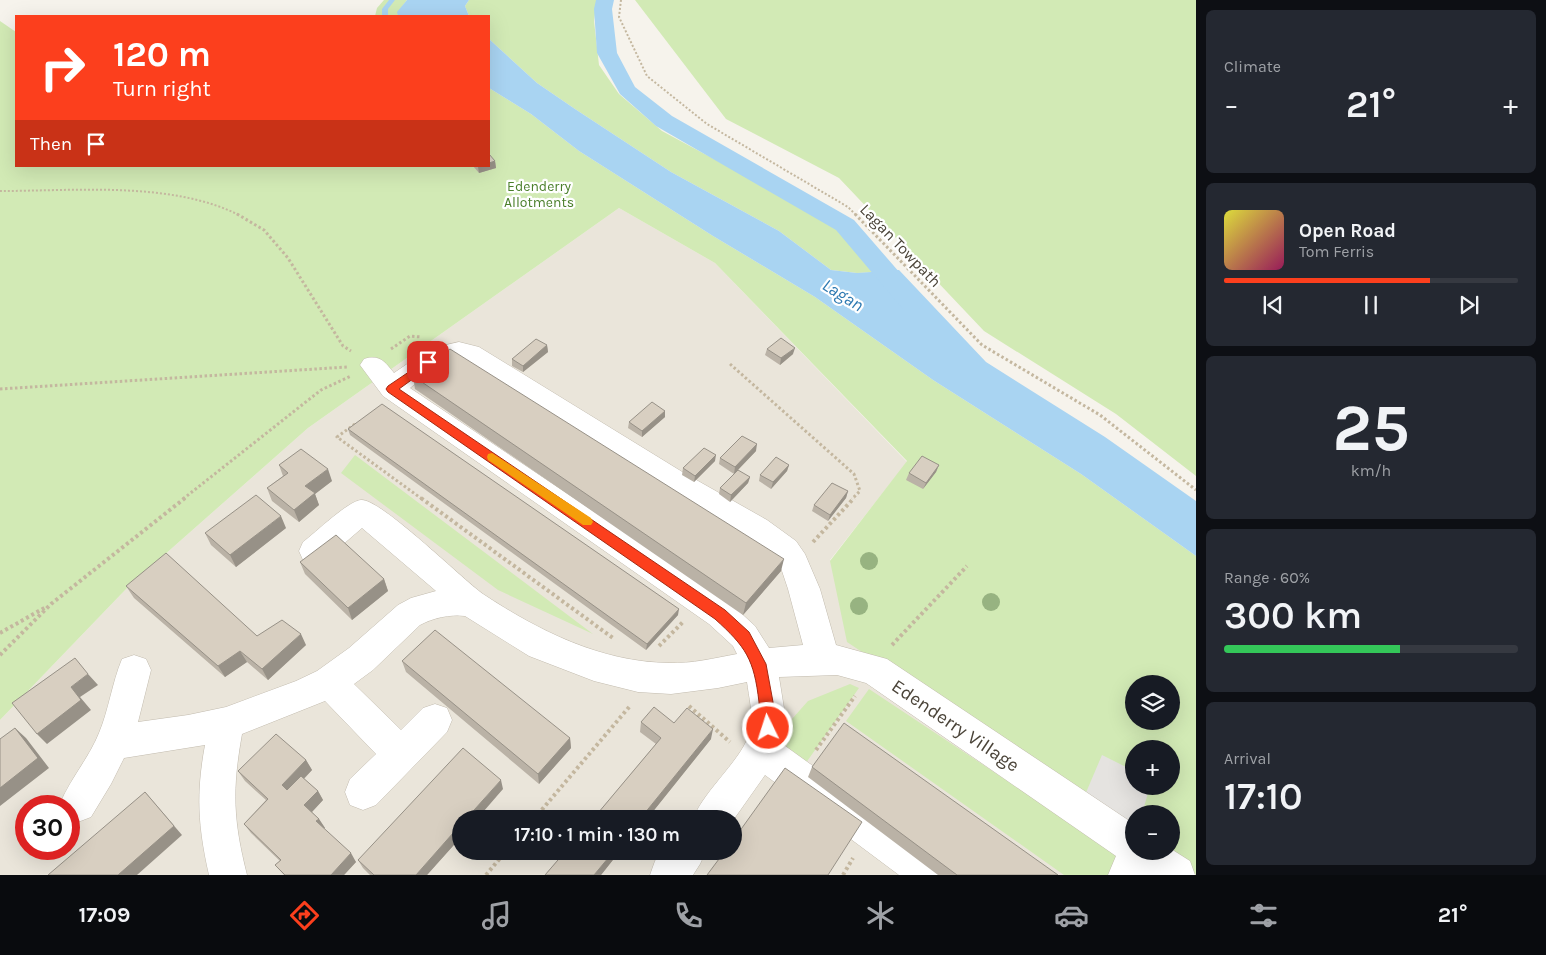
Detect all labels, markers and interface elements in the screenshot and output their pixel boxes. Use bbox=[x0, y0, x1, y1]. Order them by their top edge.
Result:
text: 120 m bbox=[113, 34, 211, 75]
icon: right bbox=[30, 35, 95, 100]
text: Climate bbox=[1224, 57, 1281, 76]
text: Turn right bbox=[113, 76, 211, 102]
text: 21° bbox=[1346, 82, 1396, 127]
text: − bbox=[1224, 88, 1239, 121]
text: + bbox=[1503, 88, 1518, 121]
icon: arrive bbox=[82, 130, 110, 158]
text: Then bbox=[30, 133, 72, 155]
park label: Edenderry Allotments bbox=[504, 178, 574, 211]
street label: Lagan Towpath bbox=[856, 200, 945, 291]
text: Open Road bbox=[1299, 220, 1396, 242]
text: Tom Ferris bbox=[1299, 242, 1374, 261]
water label: Lagan bbox=[818, 274, 868, 316]
icon: previous bbox=[1259, 291, 1287, 319]
icon: pause bbox=[1357, 291, 1385, 319]
icon: next bbox=[1455, 291, 1483, 319]
pin bbox=[407, 341, 449, 383]
icon: arrive bbox=[414, 348, 442, 376]
text: 25 bbox=[1332, 390, 1410, 466]
text: km/h bbox=[1351, 461, 1391, 480]
text: Range · 60% bbox=[1224, 568, 1310, 587]
text: 300 km bbox=[1224, 593, 1362, 638]
street label: Edenderry Village bbox=[887, 675, 1023, 777]
map controls bbox=[1125, 675, 1180, 860]
button: layers bbox=[1125, 675, 1180, 730]
position arrow bbox=[741, 701, 793, 753]
button: + bbox=[1125, 740, 1180, 795]
text: Arrival bbox=[1224, 749, 1271, 768]
text: 17:10 bbox=[1224, 774, 1303, 819]
speed limit sign: 30 bbox=[15, 795, 80, 860]
button: − bbox=[1125, 805, 1180, 860]
text: 17:10 · 1 min · 130 m bbox=[514, 824, 680, 846]
icon: directions bbox=[287, 898, 322, 933]
icon: music bbox=[479, 898, 514, 933]
icon: phone bbox=[671, 898, 706, 933]
icon: climate bbox=[863, 898, 898, 933]
icon: car bbox=[1054, 898, 1089, 933]
icon: filters bbox=[1246, 898, 1281, 933]
text: 17:09 bbox=[78, 902, 130, 928]
text: 21° bbox=[1438, 902, 1468, 928]

